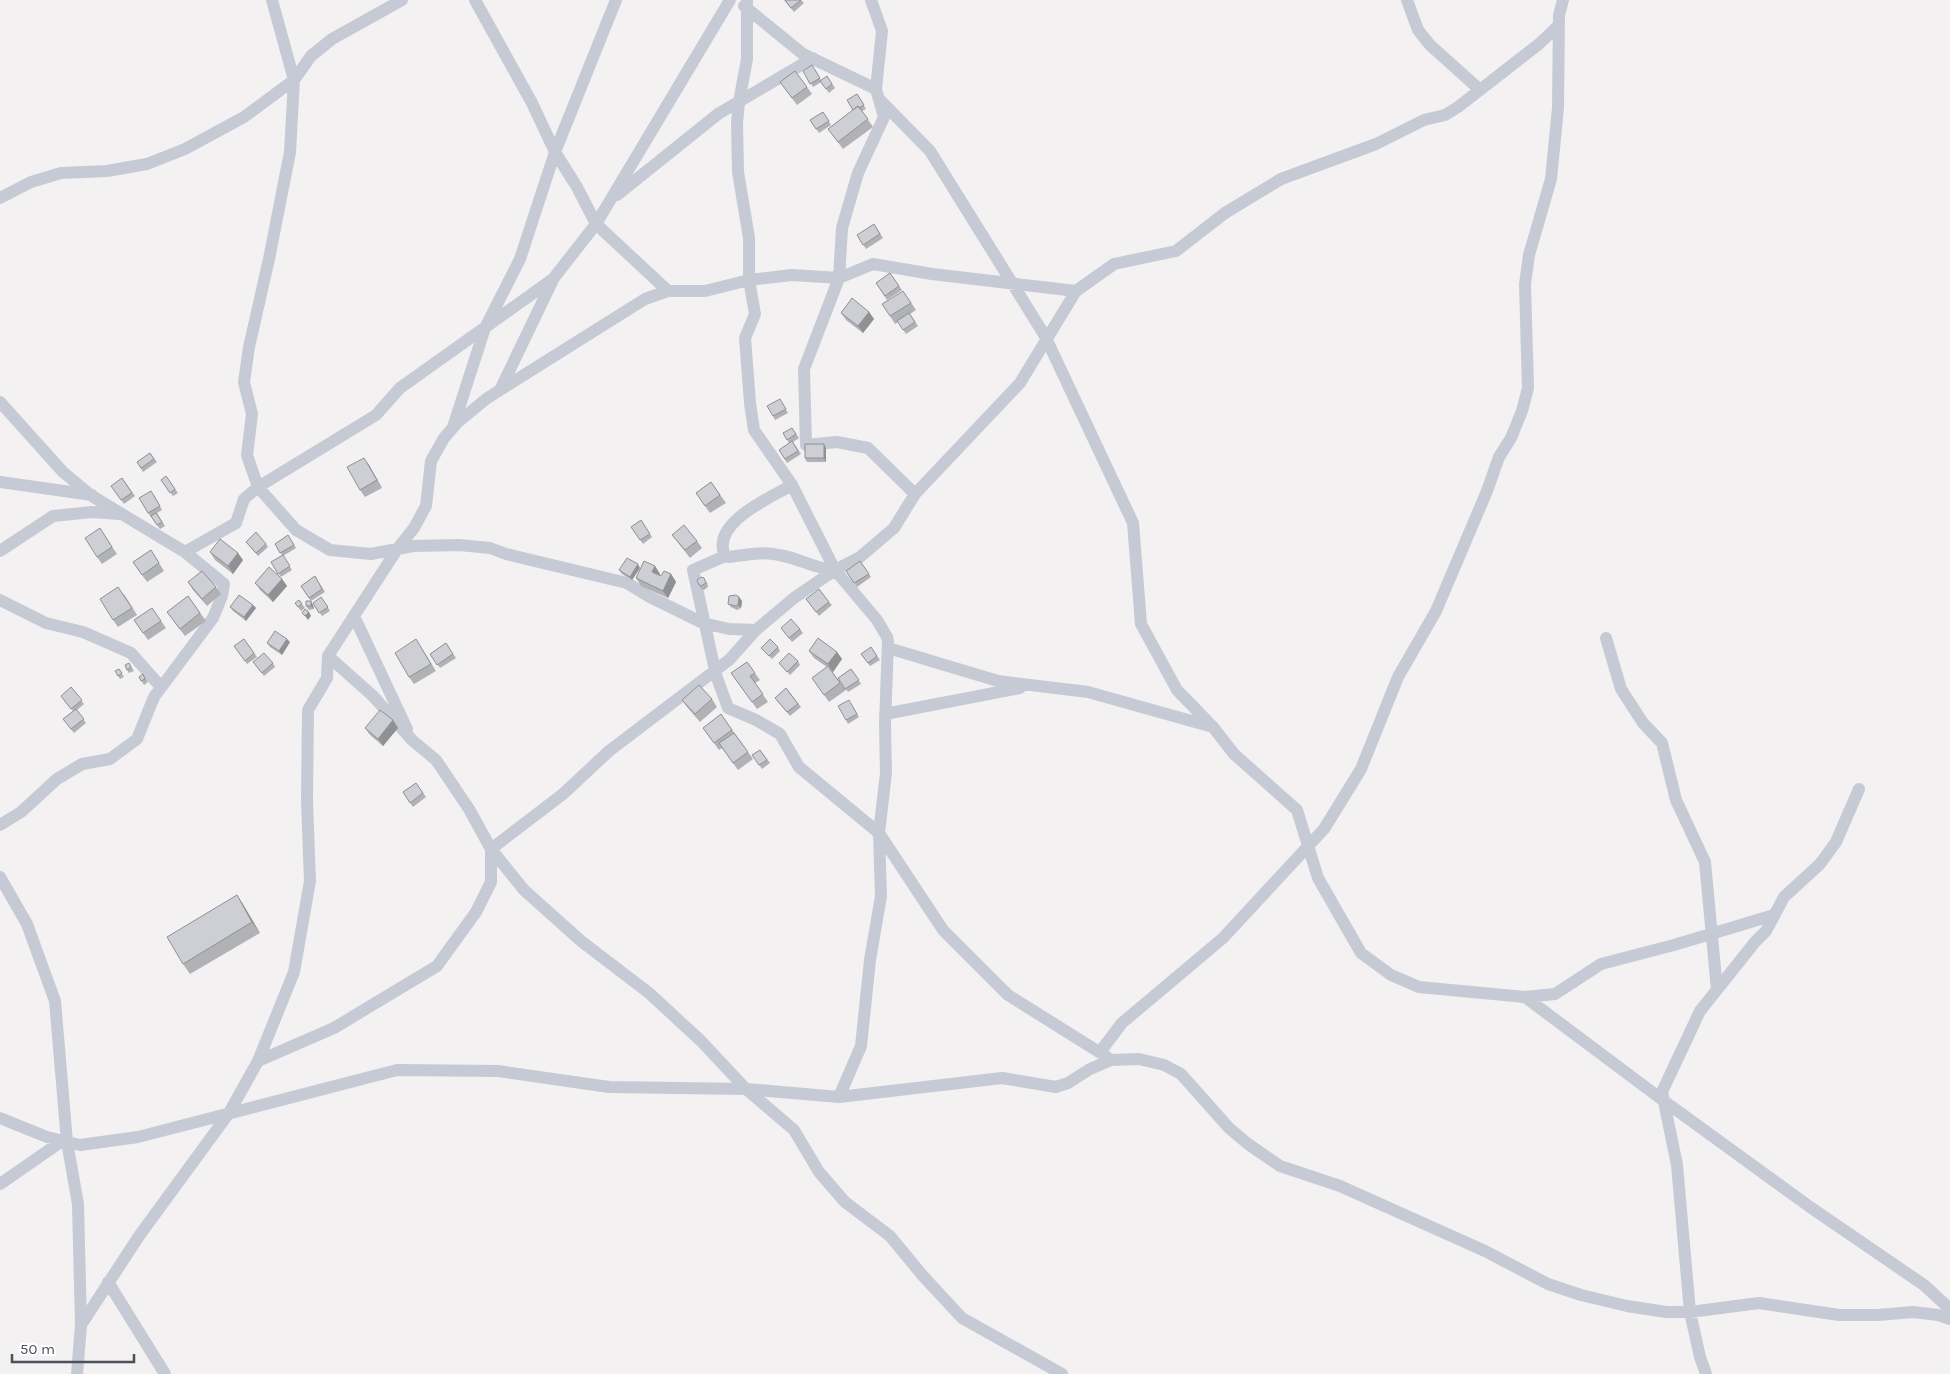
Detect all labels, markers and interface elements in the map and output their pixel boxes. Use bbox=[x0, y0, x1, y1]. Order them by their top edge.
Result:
scale bar bbox=[12, 1332, 135, 1364]
text: 50 m bbox=[20, 1340, 55, 1358]

